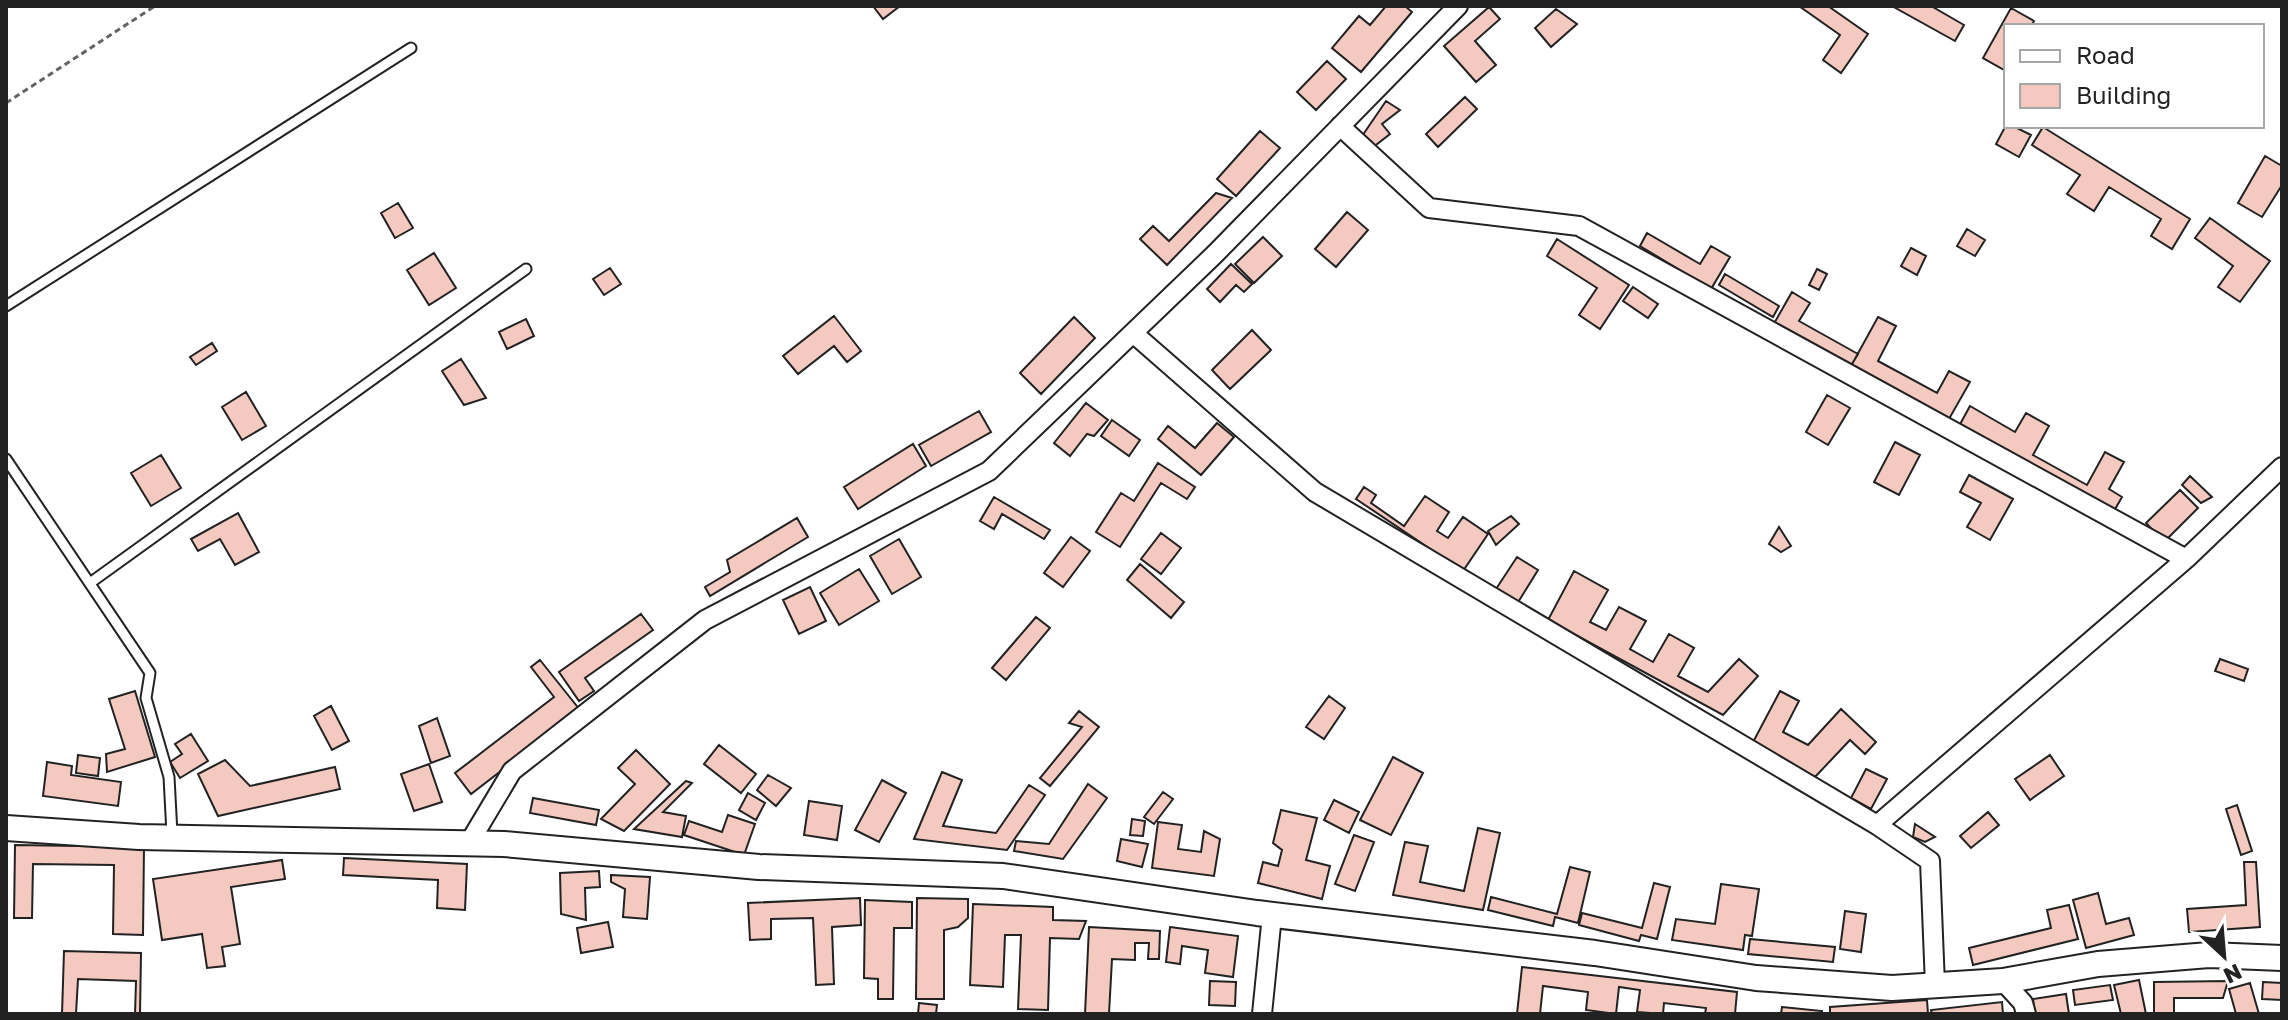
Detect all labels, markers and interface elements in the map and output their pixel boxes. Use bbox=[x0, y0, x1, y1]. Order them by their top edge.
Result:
legend bbox=[2004, 24, 2264, 128]
text: Road bbox=[2076, 40, 2135, 69]
text: Building bbox=[2076, 80, 2171, 109]
north arrow bbox=[2184, 916, 2264, 996]
text: N bbox=[2220, 959, 2246, 990]

